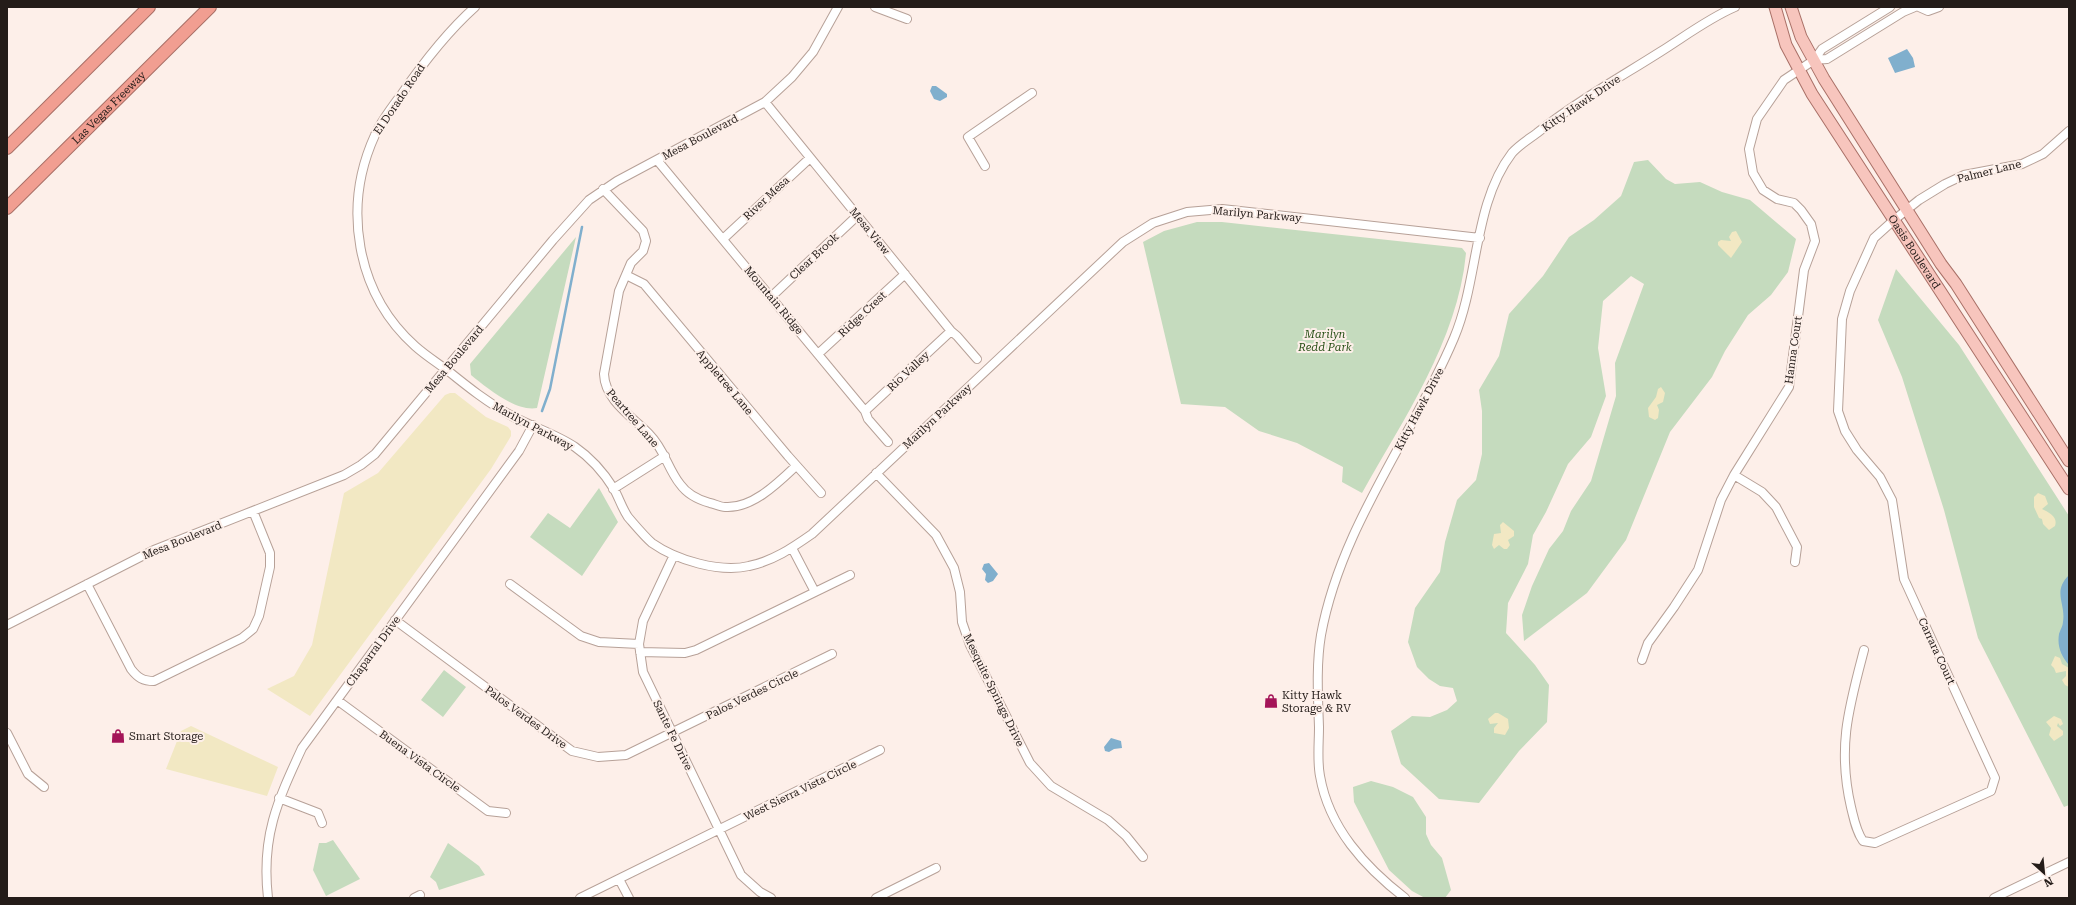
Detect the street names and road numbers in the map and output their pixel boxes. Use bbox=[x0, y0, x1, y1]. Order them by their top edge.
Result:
street label: El Dorado Road bbox=[371, 61, 428, 137]
street label: Las Vegas Freeway bbox=[70, 68, 149, 147]
street label: Kitty Hawk Drive bbox=[1540, 72, 1623, 134]
street label: Mesa Boulevard bbox=[660, 112, 740, 163]
street label: Palmer Lane bbox=[1956, 157, 2022, 186]
street label: River Mesa bbox=[741, 174, 792, 223]
street label: Marilyn Parkway bbox=[1212, 204, 1303, 225]
street label: Mesa View bbox=[847, 205, 893, 258]
street label: Oasis Boulevard bbox=[1885, 212, 1943, 291]
street label: Clear Brook bbox=[787, 230, 842, 283]
street label: Mountain Ridge bbox=[741, 264, 806, 337]
street label: Ridge Crest bbox=[836, 289, 889, 340]
street label: Hanna Court bbox=[1782, 315, 1805, 385]
street label: Mesa Boulevard bbox=[422, 323, 486, 396]
street label: Appletree Lane bbox=[694, 347, 756, 417]
street label: Rio Valley bbox=[885, 348, 932, 394]
street label: Kitty Hawk Drive bbox=[1392, 366, 1447, 453]
street label: Marilyn Parkway bbox=[900, 381, 975, 452]
street label: Peartree Lane bbox=[604, 387, 661, 450]
street label: Marilyn Parkway bbox=[490, 400, 576, 453]
street label: Mesa Boulevard bbox=[141, 519, 224, 562]
street label: Chaparral Drive bbox=[344, 614, 403, 689]
street label: Carrara Court bbox=[1915, 616, 1958, 687]
street label: Mesquite Springs Drive bbox=[961, 632, 1027, 749]
street label: Palos Verdes Circle bbox=[704, 666, 800, 722]
street label: Palos Verdes Drive bbox=[482, 683, 569, 752]
street label: Sante Fe Drive bbox=[650, 698, 695, 772]
street label: Buena Vista Circle bbox=[377, 728, 463, 795]
street label: West Sierra Vista Circle bbox=[742, 757, 859, 823]

